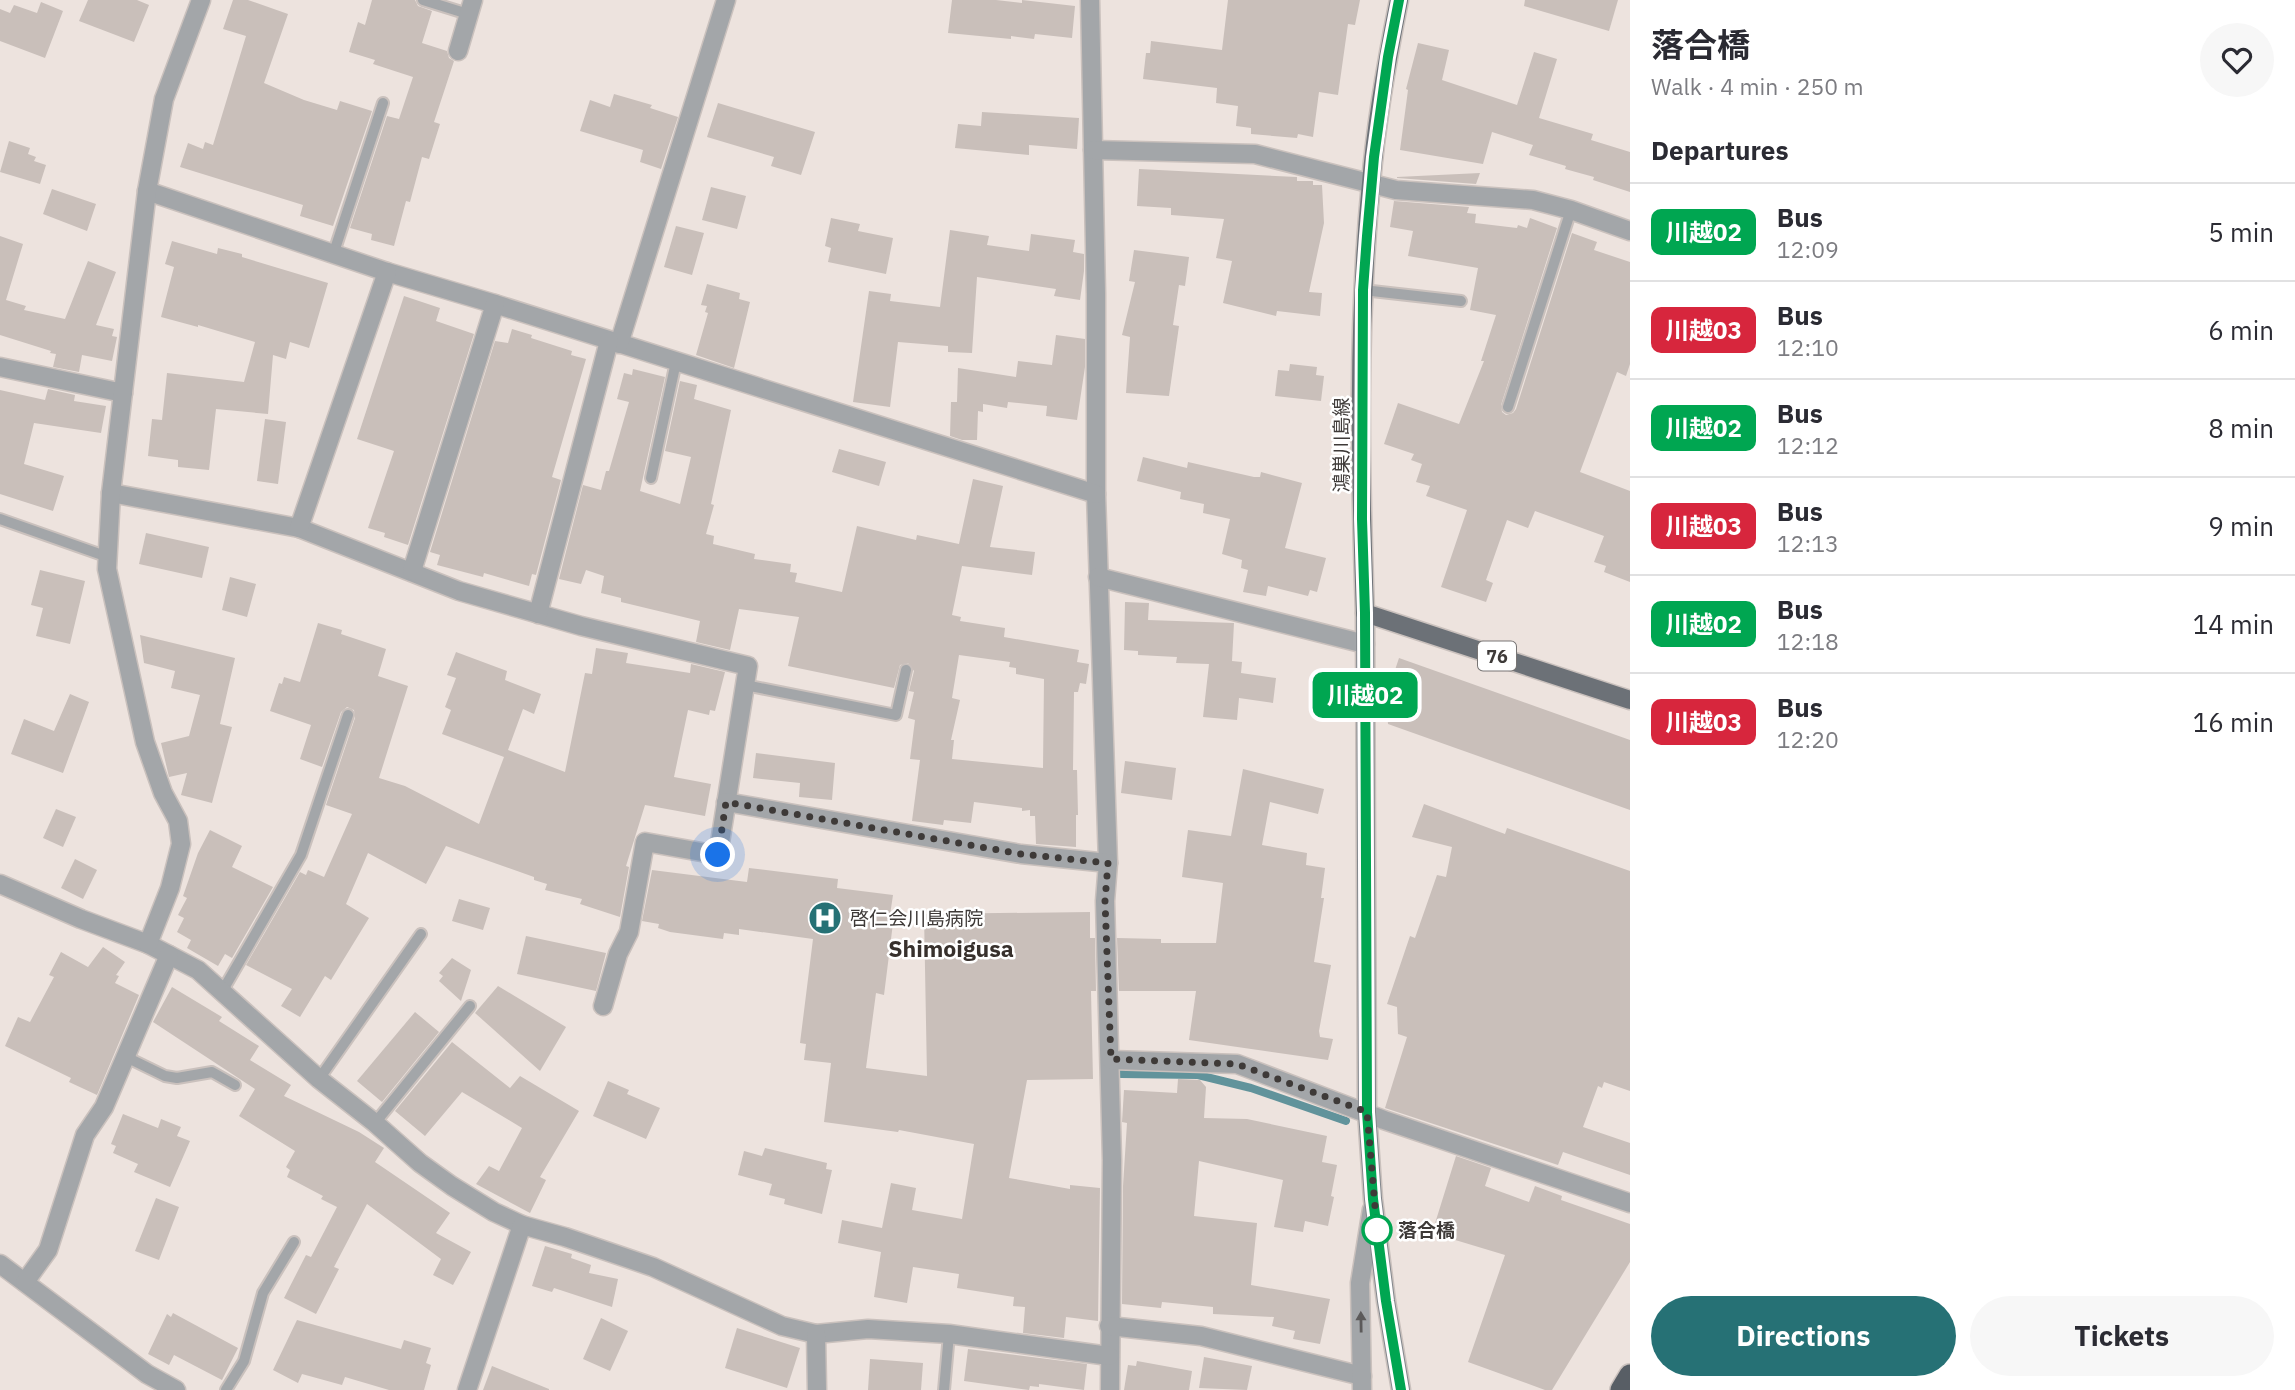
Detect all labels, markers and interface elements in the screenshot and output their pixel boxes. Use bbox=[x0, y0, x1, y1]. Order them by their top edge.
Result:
text: 落合橋 bbox=[1651, 23, 1750, 66]
button: heart bbox=[2200, 23, 2274, 97]
text: Walk · 4 min · 250 m bbox=[1651, 71, 1864, 101]
text: Departures bbox=[1651, 133, 1789, 167]
text: Bus bbox=[1777, 200, 1823, 234]
text: 5 min bbox=[2208, 215, 2274, 249]
text: 川越02 bbox=[1665, 216, 1742, 248]
text: 12:09 bbox=[1777, 234, 1839, 264]
text: Bus bbox=[1777, 298, 1823, 332]
text: 6 min bbox=[2208, 313, 2274, 347]
text: 川越03 bbox=[1665, 314, 1742, 346]
text: 12:10 bbox=[1777, 332, 1839, 362]
text: Bus bbox=[1777, 396, 1823, 430]
street label: 鴻巣川島線 bbox=[1329, 397, 1353, 493]
text: 8 min bbox=[2208, 411, 2274, 445]
text: 川越02 bbox=[1665, 412, 1742, 444]
text: 12:12 bbox=[1777, 430, 1839, 460]
text: Bus bbox=[1777, 494, 1823, 528]
text: 9 min bbox=[2208, 509, 2274, 543]
text: 川越03 bbox=[1665, 510, 1742, 542]
text: 12:13 bbox=[1777, 528, 1839, 558]
text: Bus bbox=[1777, 592, 1823, 626]
text: 14 min bbox=[2193, 607, 2274, 641]
text: 川越02 bbox=[1665, 608, 1742, 640]
text: 12:18 bbox=[1777, 626, 1839, 656]
road number: 76 bbox=[1478, 642, 1516, 670]
line badge: 川越02 bbox=[1316, 672, 1414, 718]
text: 川越02 bbox=[1327, 679, 1403, 711]
text: Bus bbox=[1777, 690, 1823, 724]
text: 16 min bbox=[2193, 705, 2274, 739]
text: 川越03 bbox=[1665, 706, 1742, 738]
text: 12:20 bbox=[1777, 724, 1839, 754]
your location bbox=[700, 837, 735, 872]
hospital icon: 啓仁会川島病院 bbox=[806, 899, 844, 937]
place label: 啓仁会川島病院 bbox=[850, 906, 983, 930]
district label: Shimoigusa bbox=[888, 933, 1014, 963]
marker: 落合橋 bbox=[1362, 1215, 1392, 1245]
place label: 落合橋 bbox=[1398, 1218, 1455, 1242]
button: Directions bbox=[1651, 1296, 1956, 1376]
button: Tickets bbox=[1970, 1296, 2274, 1376]
one-way arrow bbox=[1355, 1311, 1367, 1333]

